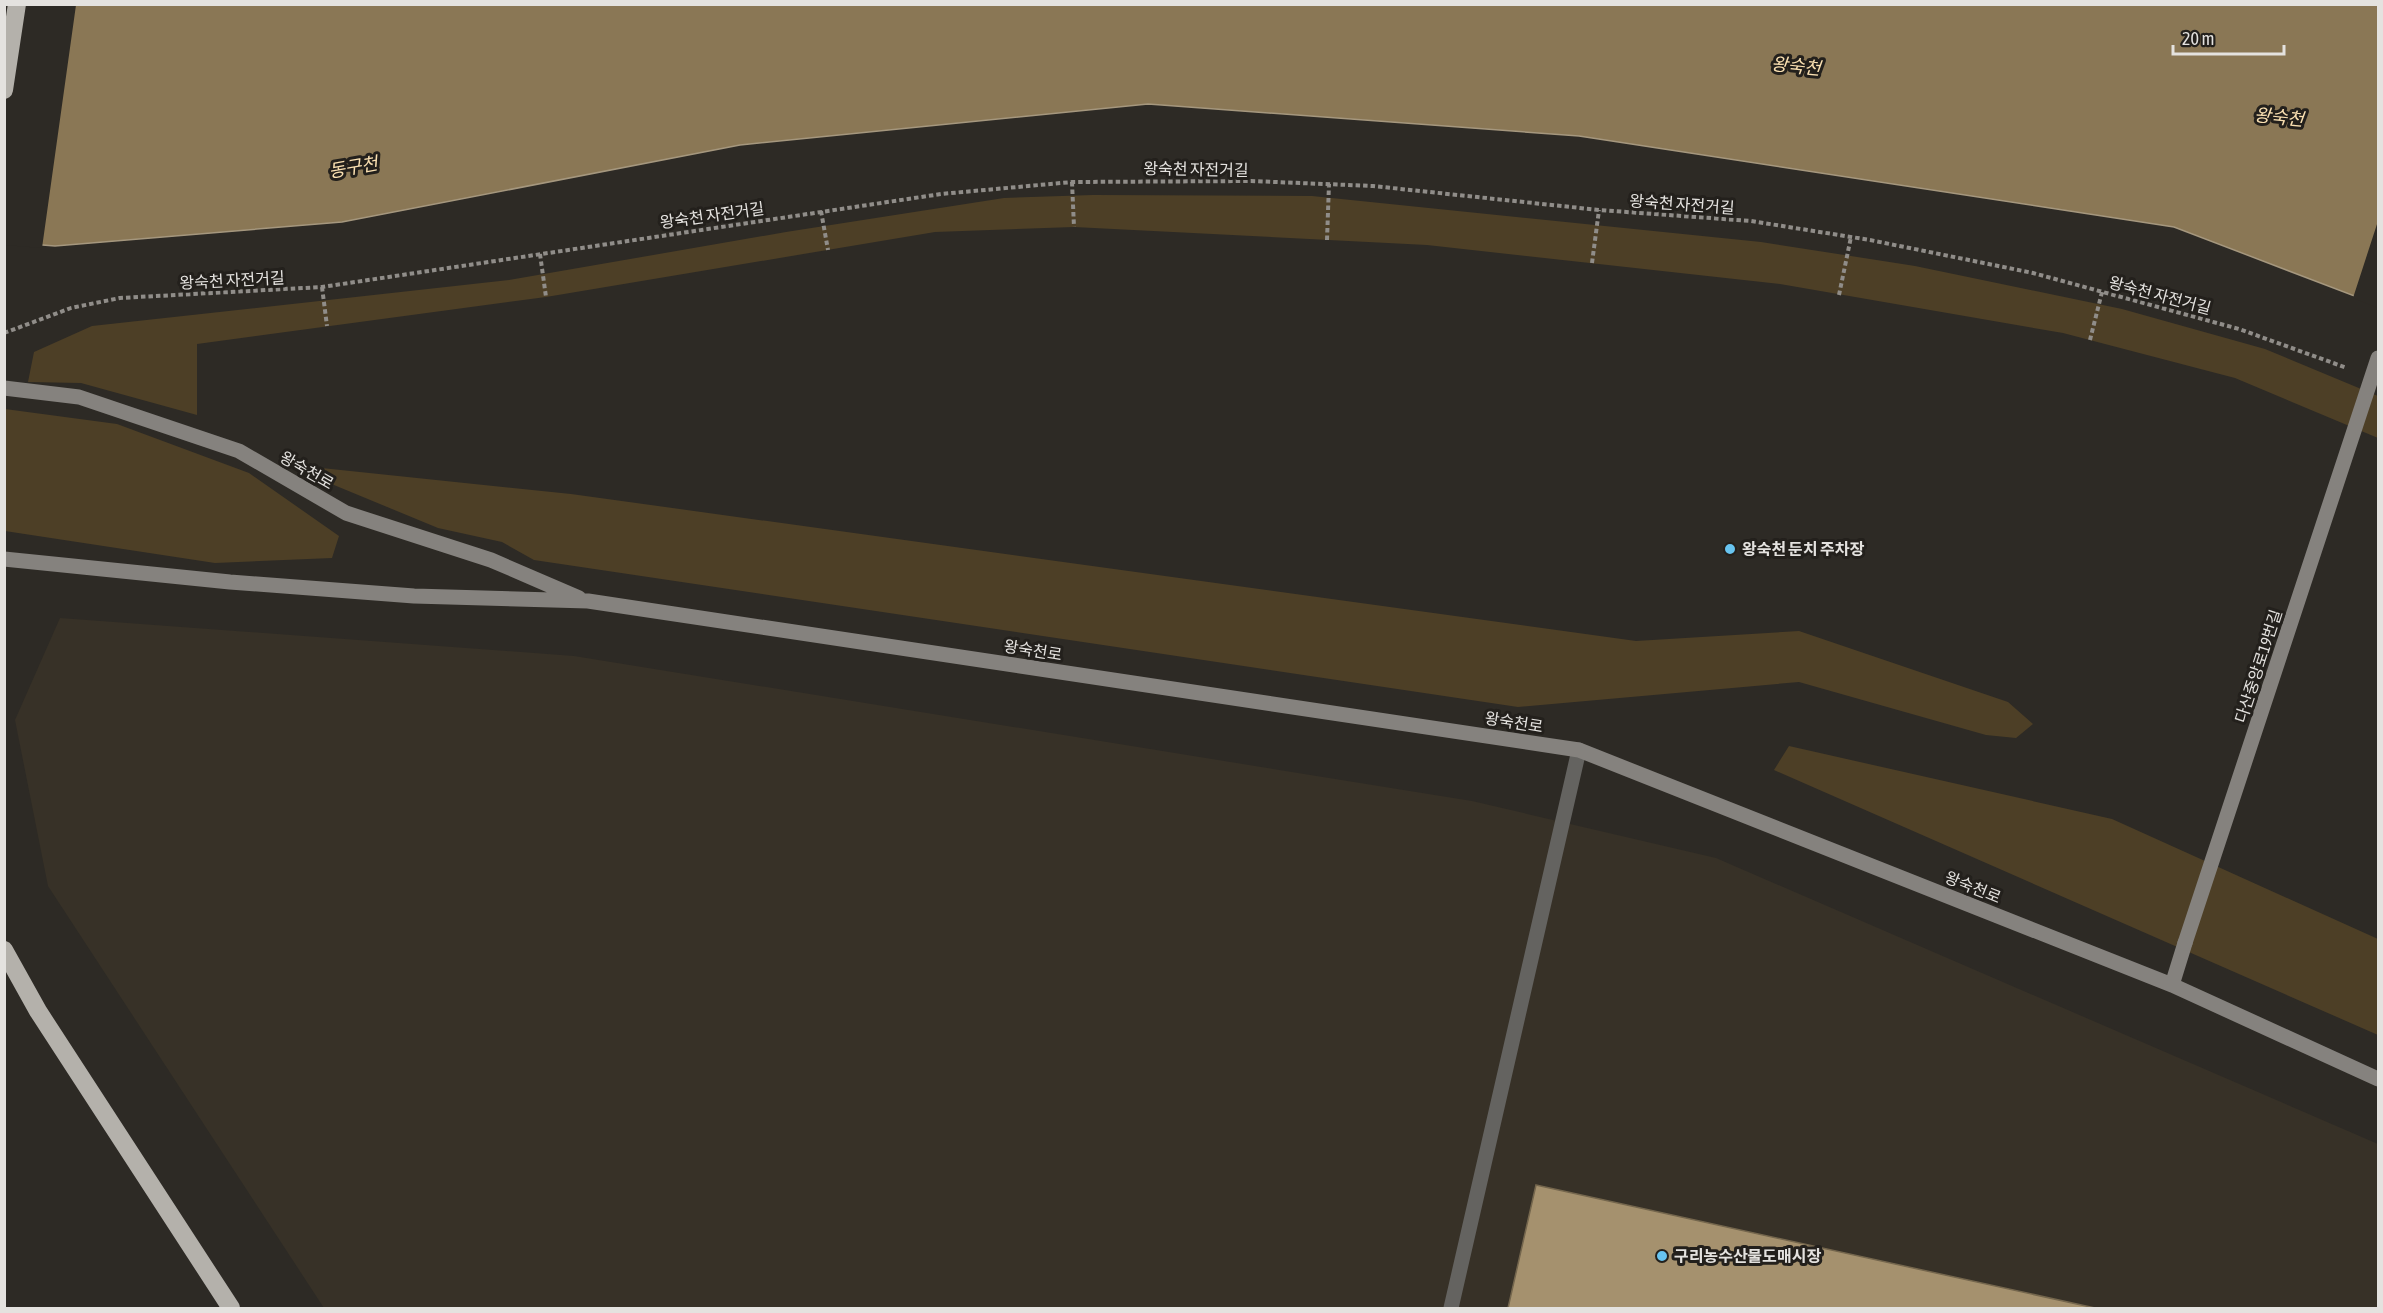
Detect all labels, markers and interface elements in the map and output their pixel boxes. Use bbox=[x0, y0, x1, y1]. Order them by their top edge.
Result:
scale bar bbox=[2173, 18, 2284, 56]
text: 20 m bbox=[2182, 28, 2214, 49]
water label: 왕숙천 bbox=[1770, 53, 1824, 79]
water label: 왕숙천 bbox=[2253, 104, 2307, 130]
water label: 동구천 bbox=[327, 152, 382, 182]
street label: 왕숙천 자전거길 bbox=[1143, 159, 1249, 179]
street label: 왕숙천 자전거길 bbox=[1629, 191, 1735, 217]
street label: 왕숙천 자전거길 bbox=[659, 199, 765, 231]
street label: 왕숙천 자전거길 bbox=[179, 268, 285, 292]
street label: 왕숙천 자전거길 bbox=[2107, 273, 2213, 317]
street label: 왕숙천로 bbox=[277, 447, 337, 493]
place label: 왕숙천 둔치 주차장 bbox=[1742, 540, 1864, 558]
marker: 왕숙천 둔치 주차장 bbox=[1723, 542, 1737, 556]
street label: 다산중앙로19번길 bbox=[2231, 607, 2285, 725]
street label: 왕숙천로 bbox=[1003, 637, 1064, 664]
street label: 왕숙천로 bbox=[1484, 709, 1545, 736]
street label: 왕숙천로 bbox=[1942, 868, 2004, 906]
place label: 구리농수산물도매시장 bbox=[1674, 1247, 1821, 1265]
marker: 구리농수산물도매시장 bbox=[1655, 1249, 1669, 1263]

